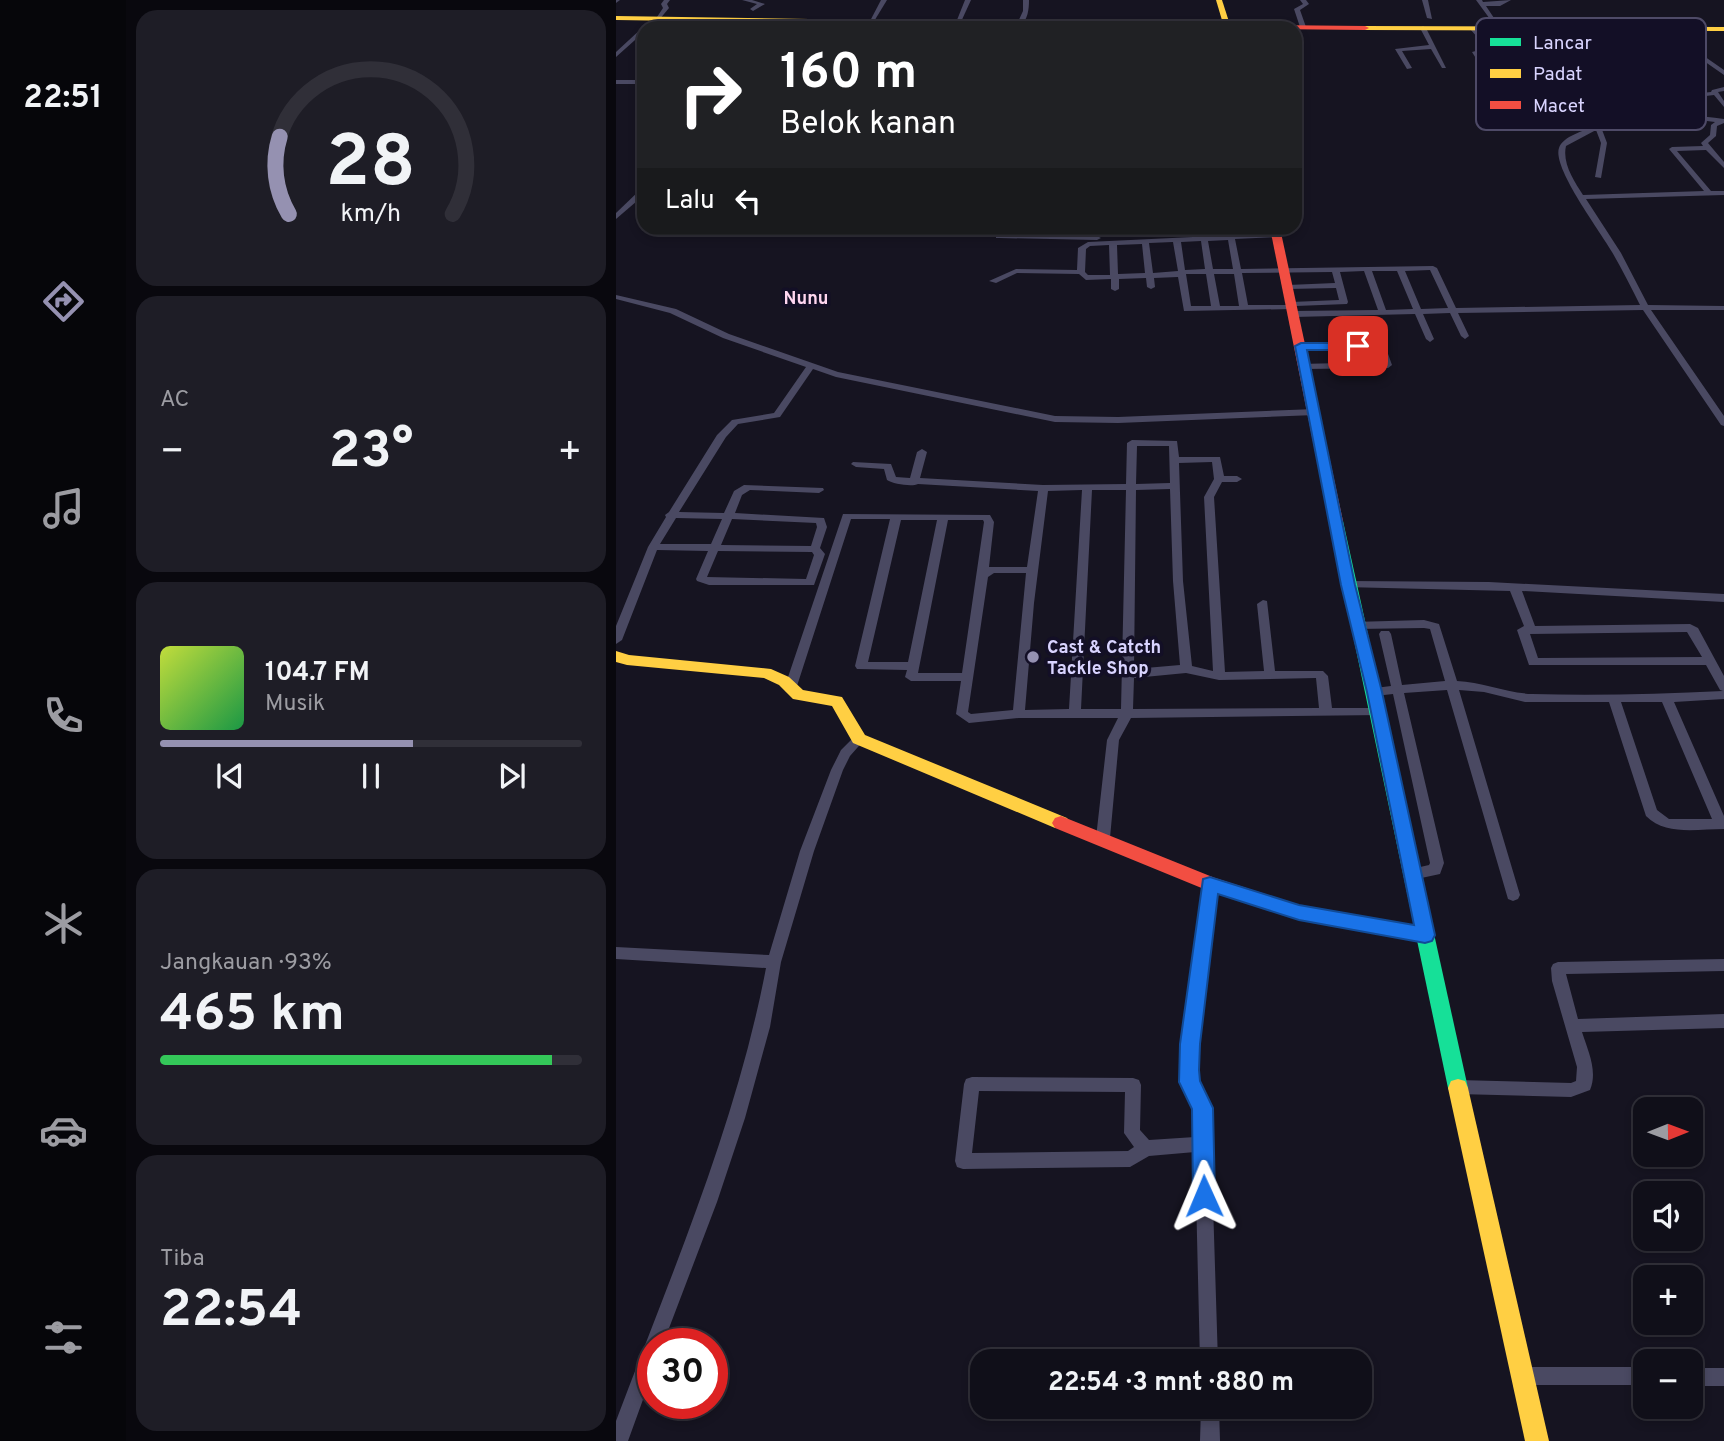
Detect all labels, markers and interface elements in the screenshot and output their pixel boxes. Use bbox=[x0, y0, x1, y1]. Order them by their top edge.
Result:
legend bbox=[1476, 18, 1706, 130]
text: Lancar bbox=[1533, 32, 1592, 56]
text: 160 m bbox=[780, 44, 917, 106]
icon: right bbox=[665, 49, 756, 140]
text: Padat bbox=[1533, 63, 1582, 87]
text: 22:51 bbox=[23, 79, 103, 119]
text: Macet bbox=[1533, 95, 1585, 119]
text: Belok kanan bbox=[780, 105, 956, 145]
text: 28 bbox=[326, 120, 416, 212]
icon: left bbox=[729, 182, 767, 220]
text: Lalu bbox=[665, 185, 715, 218]
text: km/h bbox=[341, 199, 401, 231]
icon: directions bbox=[39, 277, 88, 326]
district label: Nunu bbox=[784, 288, 828, 311]
pin bbox=[1328, 316, 1388, 376]
icon: arrive bbox=[1339, 327, 1377, 365]
text: AC bbox=[160, 386, 189, 415]
text: 23° bbox=[329, 420, 413, 486]
text: − bbox=[160, 429, 185, 478]
text: + bbox=[557, 429, 582, 478]
icon: music bbox=[39, 484, 88, 533]
place label: Cast & Catcth Tackle Shop bbox=[1047, 637, 1161, 681]
marker: Cast & Catcth Tackle Shop bbox=[1025, 649, 1041, 665]
text: 104.7 FM bbox=[265, 657, 370, 690]
text: Musik bbox=[265, 690, 325, 719]
icon: phone bbox=[39, 691, 88, 740]
icon: previous bbox=[211, 757, 249, 795]
icon: pause bbox=[352, 757, 390, 795]
icon: next bbox=[493, 757, 531, 795]
icon: climate bbox=[39, 899, 88, 948]
text: Jangkauan · 93% bbox=[160, 949, 332, 978]
text: 465 km bbox=[160, 983, 345, 1049]
north arrow bbox=[1633, 1097, 1703, 1167]
map controls bbox=[1633, 1097, 1703, 1419]
icon: car bbox=[39, 1106, 88, 1155]
position arrow bbox=[1167, 1159, 1241, 1233]
button: sound bbox=[1633, 1181, 1703, 1251]
text: Tiba bbox=[160, 1245, 205, 1274]
button: + bbox=[1633, 1265, 1703, 1335]
text: 22:54 bbox=[160, 1279, 302, 1345]
icon: filters bbox=[39, 1313, 88, 1362]
speed limit sign: 30 bbox=[637, 1328, 728, 1419]
button: − bbox=[1633, 1349, 1703, 1419]
text: 22:54 · 3 mnt · 880 m bbox=[1048, 1367, 1294, 1400]

